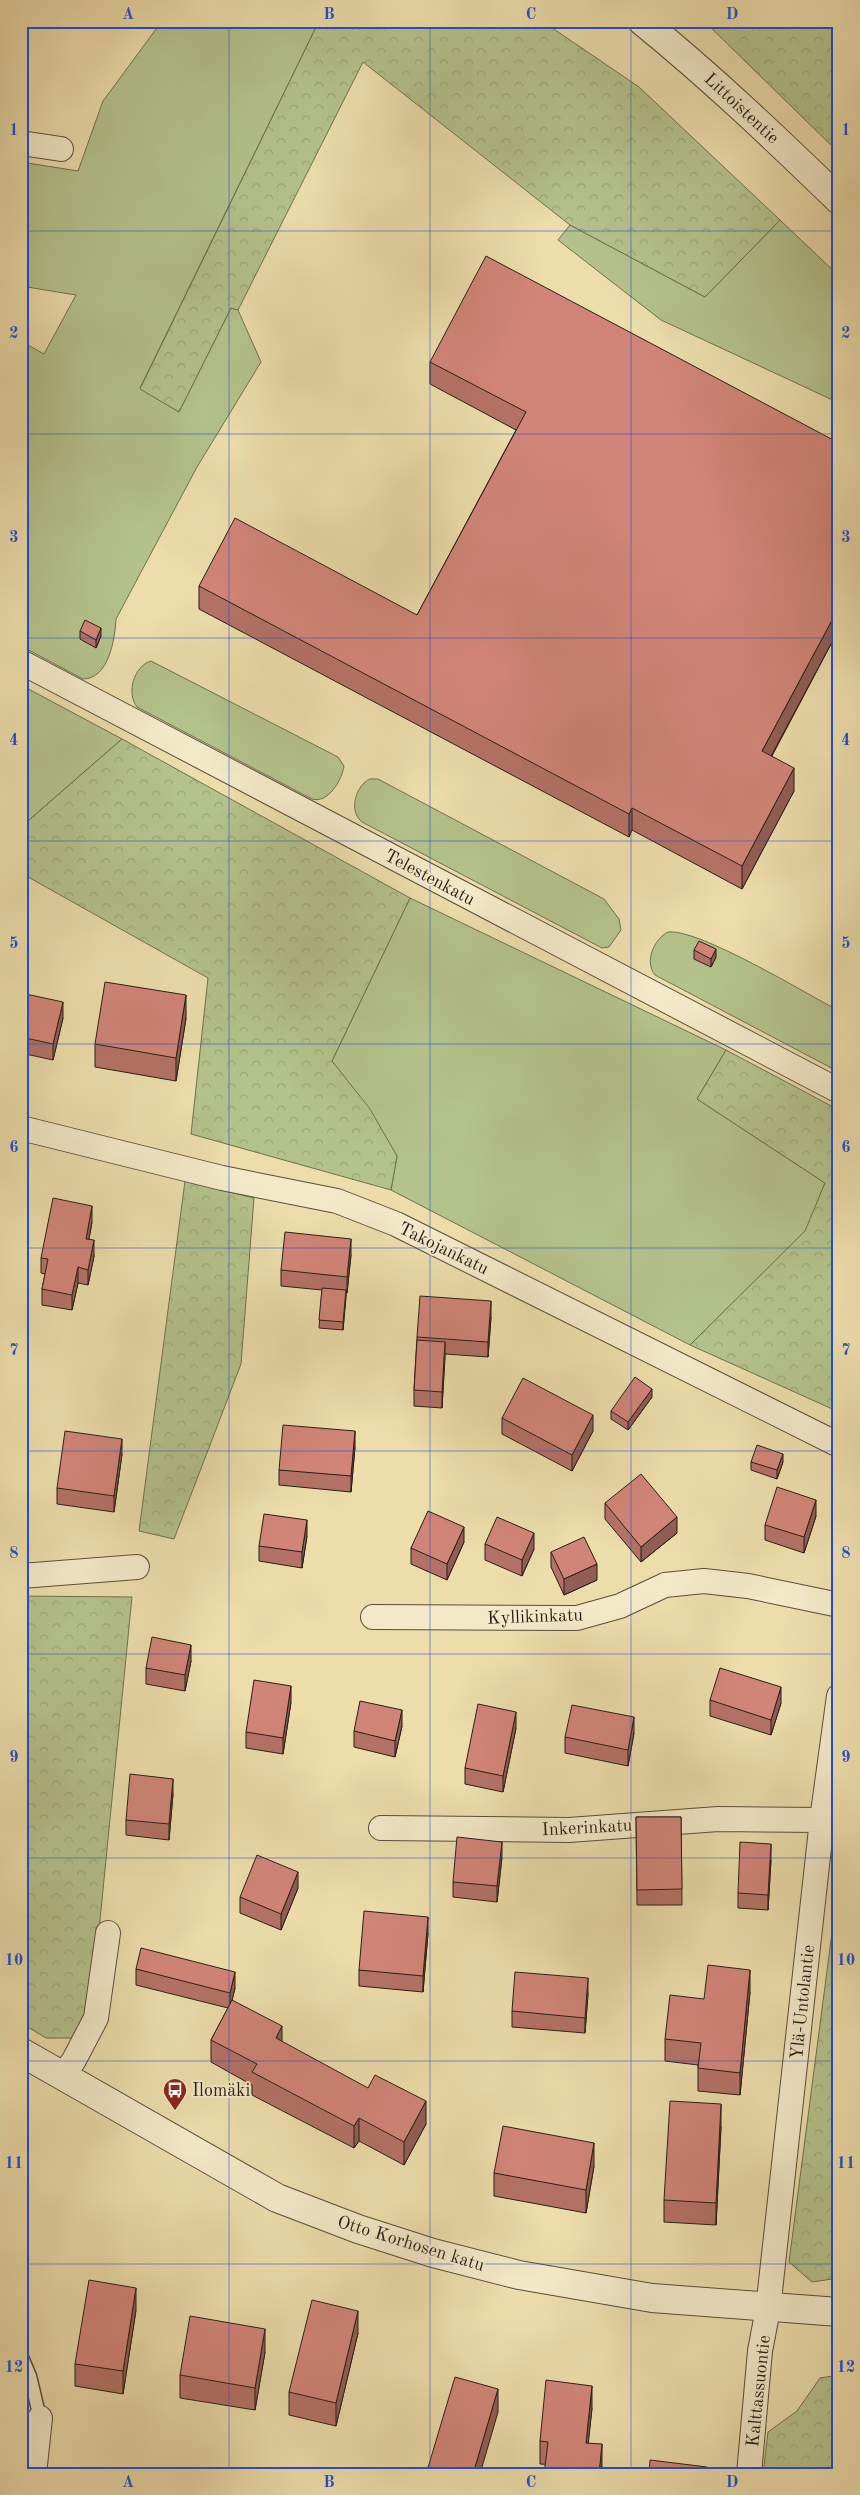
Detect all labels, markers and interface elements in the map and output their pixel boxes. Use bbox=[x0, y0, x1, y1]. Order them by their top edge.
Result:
text: A bbox=[122, 7, 134, 23]
text: B bbox=[323, 7, 335, 23]
text: C bbox=[526, 7, 536, 23]
text: D bbox=[726, 7, 738, 23]
street label: Littoistentie bbox=[700, 70, 782, 148]
text: 1 bbox=[9, 123, 19, 139]
text: 1 bbox=[841, 123, 851, 139]
text: 2 bbox=[9, 326, 19, 342]
text: 2 bbox=[841, 326, 851, 342]
text: 3 bbox=[9, 530, 19, 546]
text: 3 bbox=[841, 530, 851, 546]
text: 4 bbox=[9, 733, 19, 749]
text: 4 bbox=[841, 733, 851, 749]
street label: Telestenkatu bbox=[381, 847, 478, 909]
text: 5 bbox=[9, 936, 19, 952]
text: 5 bbox=[841, 936, 851, 952]
text: 6 bbox=[9, 1140, 19, 1156]
text: 6 bbox=[841, 1140, 851, 1156]
street label: Takojankatu bbox=[396, 1219, 492, 1279]
text: 7 bbox=[9, 1343, 19, 1359]
text: 7 bbox=[841, 1343, 851, 1359]
text: 8 bbox=[9, 1546, 19, 1562]
text: 8 bbox=[841, 1546, 851, 1562]
street label: Kyllikinkatu bbox=[487, 1606, 584, 1628]
text: 9 bbox=[9, 1750, 19, 1766]
text: 9 bbox=[841, 1750, 851, 1766]
street label: Inkerinkatu bbox=[541, 1817, 633, 1839]
street label: Ylä-Untolantie bbox=[788, 1944, 818, 2060]
text: 10 bbox=[5, 1953, 23, 1969]
text: 10 bbox=[837, 1953, 855, 1969]
bus stop icon: Ilomäki bbox=[162, 2077, 188, 2111]
place label: Ilomäki bbox=[192, 2082, 250, 2100]
text: 11 bbox=[5, 2156, 23, 2172]
text: 11 bbox=[837, 2156, 855, 2172]
street label: Otto Korhosen katu bbox=[335, 2213, 487, 2275]
street label: Kalttassuontie bbox=[744, 2334, 774, 2448]
text: 12 bbox=[5, 2360, 23, 2376]
text: 12 bbox=[837, 2360, 855, 2376]
text: A bbox=[122, 2475, 134, 2491]
text: B bbox=[323, 2475, 335, 2491]
text: C bbox=[526, 2475, 536, 2491]
text: D bbox=[726, 2475, 738, 2491]

